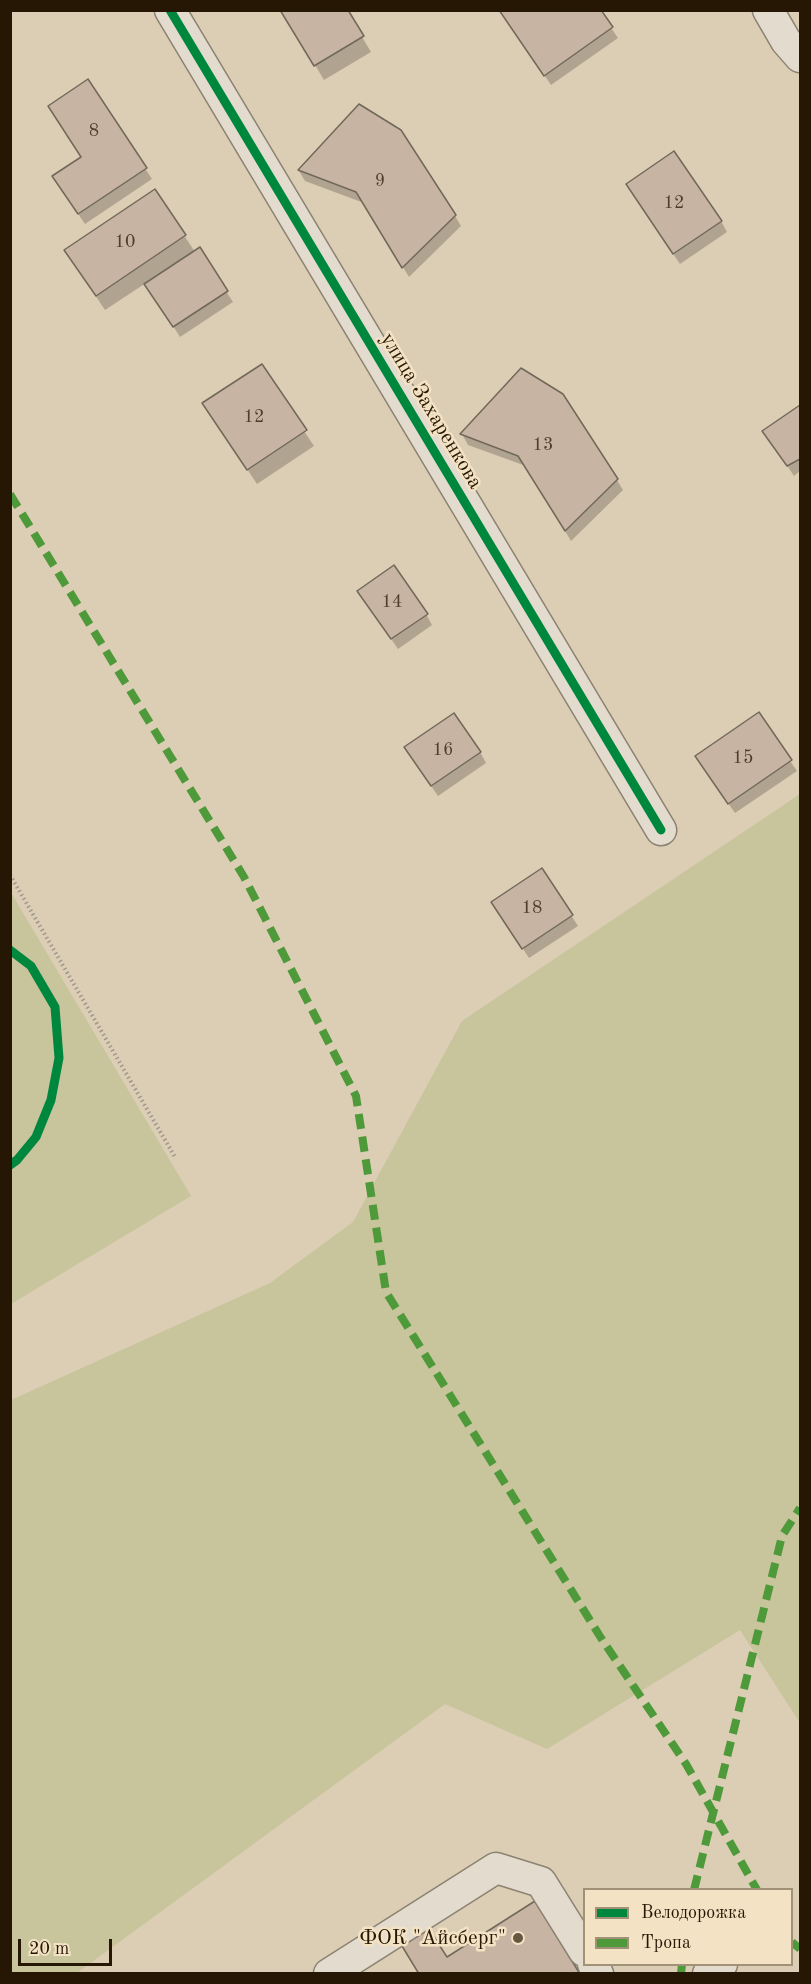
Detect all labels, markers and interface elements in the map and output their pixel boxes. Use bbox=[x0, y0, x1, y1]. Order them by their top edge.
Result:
house number: 8 bbox=[89, 120, 99, 142]
house number: 9 bbox=[375, 170, 385, 192]
house number: 12 bbox=[664, 192, 684, 214]
house number: 10 bbox=[115, 231, 135, 253]
street label: улица Захаренкова bbox=[374, 328, 488, 494]
house number: 12 bbox=[244, 406, 264, 428]
house number: 13 bbox=[533, 434, 553, 456]
house number: 14 bbox=[382, 591, 402, 613]
house number: 16 bbox=[433, 739, 453, 761]
house number: 15 bbox=[733, 747, 753, 769]
house number: 18 bbox=[522, 897, 542, 919]
legend bbox=[583, 1888, 793, 1966]
text: Велодорожка bbox=[641, 1904, 746, 1922]
place label: ФОК "Айсберг" bbox=[359, 1925, 506, 1951]
scale bar bbox=[21, 1927, 116, 1965]
marker: ФОК "Айсберг" bbox=[511, 1931, 525, 1945]
text: Тропа bbox=[641, 1934, 691, 1952]
text: 20 m bbox=[29, 1940, 69, 1958]

